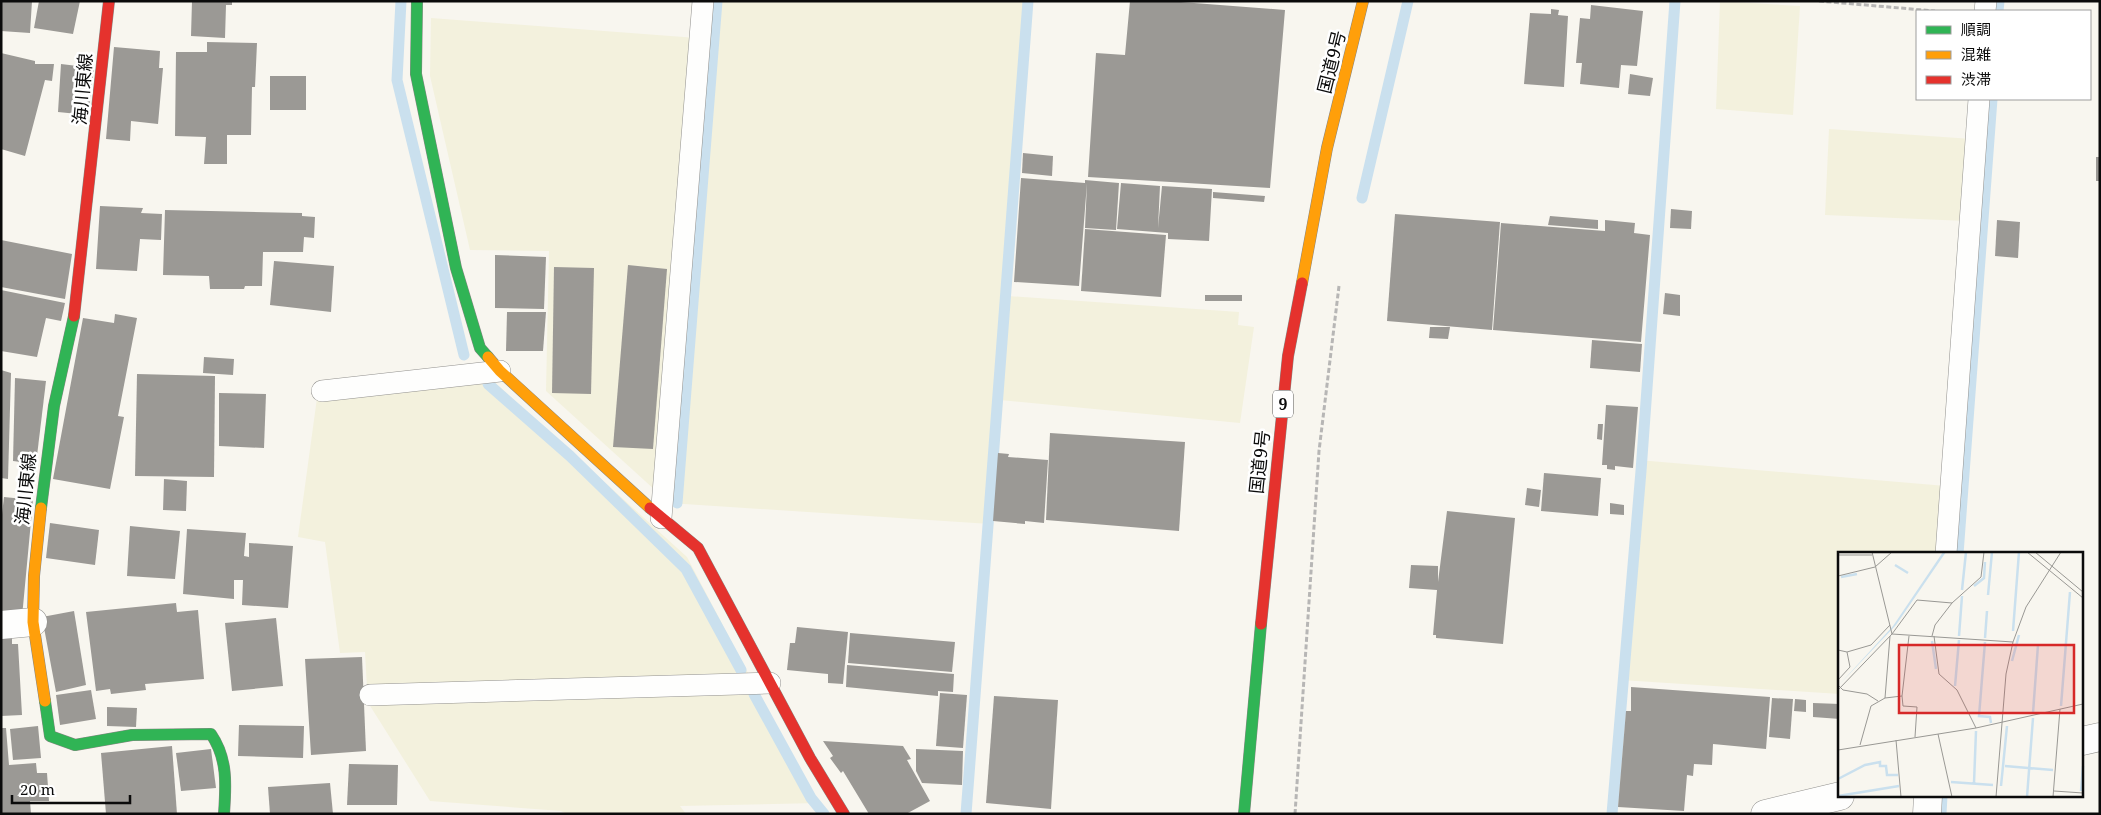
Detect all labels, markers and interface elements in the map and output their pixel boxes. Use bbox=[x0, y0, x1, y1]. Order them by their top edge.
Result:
legend bbox=[1916, 10, 2091, 100]
text: 順調 bbox=[1961, 19, 1991, 39]
street label: 国道9号 bbox=[1312, 28, 1350, 96]
text: 混雑 bbox=[1961, 44, 1991, 64]
street label: 海川東線 bbox=[67, 52, 97, 126]
text: 渋滞 bbox=[1961, 69, 1991, 89]
road number: 9 bbox=[1273, 390, 1293, 418]
street label: 国道9号 bbox=[1244, 429, 1274, 495]
street label: 海川東線 bbox=[9, 452, 41, 526]
inset map bbox=[1838, 552, 2084, 798]
scale bar bbox=[12, 772, 130, 804]
text: 20 m bbox=[20, 779, 55, 799]

